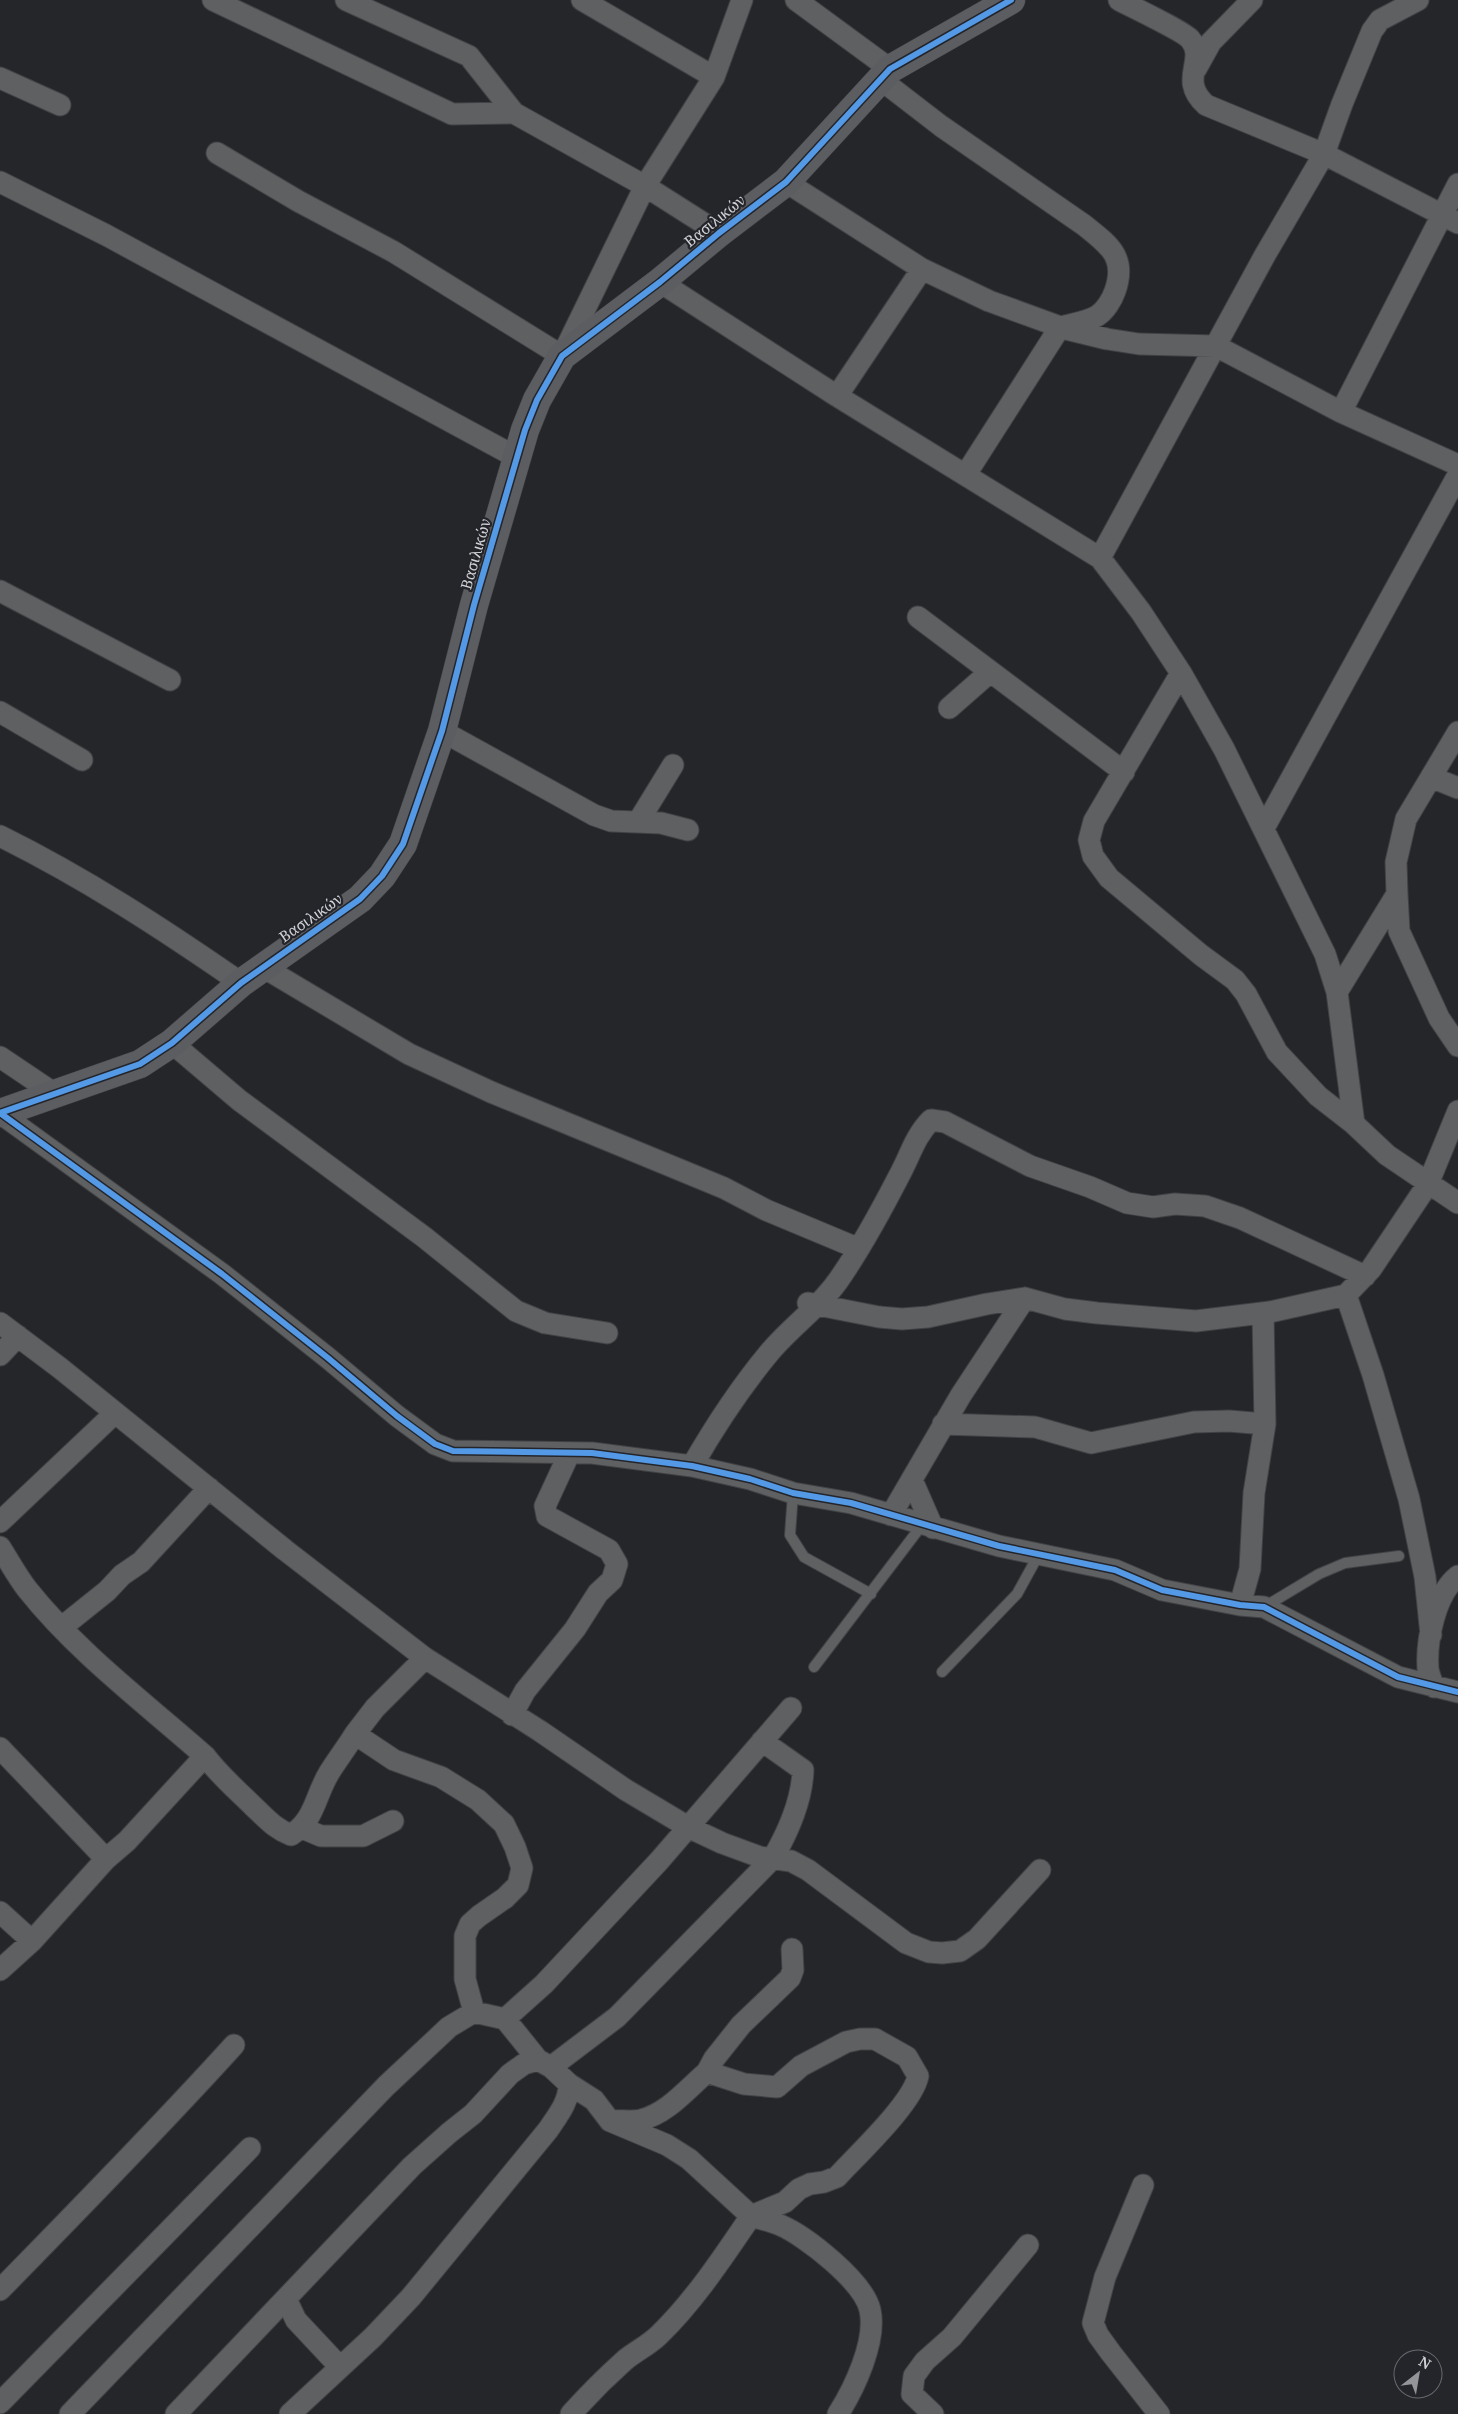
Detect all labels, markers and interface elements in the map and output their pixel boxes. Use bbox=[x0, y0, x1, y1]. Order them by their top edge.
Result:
street label: Βασιλικών bbox=[680, 189, 749, 251]
street label: Βασιλικών bbox=[455, 516, 495, 592]
street label: Βασιλικών bbox=[275, 888, 346, 946]
north arrow bbox=[1393, 2349, 1443, 2399]
text: N bbox=[1415, 2351, 1435, 2373]

